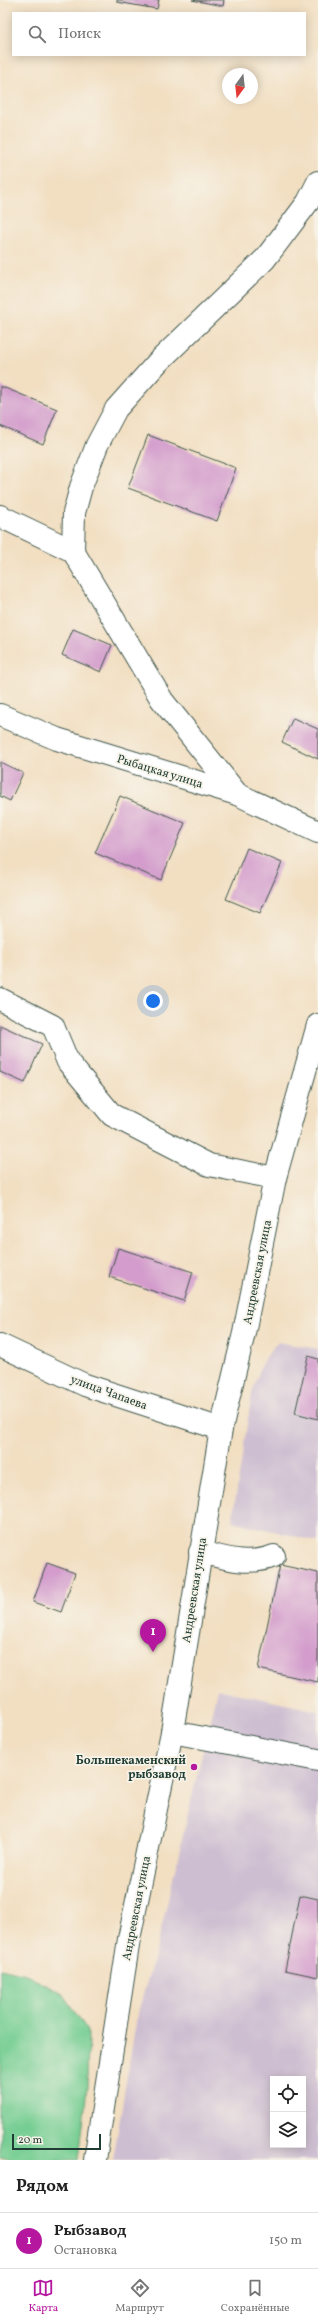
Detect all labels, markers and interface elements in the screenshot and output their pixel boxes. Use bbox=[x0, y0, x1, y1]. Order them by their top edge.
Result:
search box bbox=[12, 12, 306, 56]
icon: search bbox=[26, 23, 48, 45]
text: Поиск bbox=[58, 24, 101, 45]
north arrow bbox=[222, 68, 258, 104]
street label: Рыбацкая улица bbox=[115, 751, 205, 793]
your location bbox=[143, 991, 163, 1011]
street label: Андреевская улица bbox=[240, 1218, 276, 1326]
street label: улица Чапаева bbox=[68, 1372, 149, 1414]
street label: Андреевская улица bbox=[179, 1536, 211, 1644]
pin: 1 bbox=[140, 1619, 166, 1652]
place label: Большекаменский рыбзавод bbox=[76, 1753, 187, 1783]
marker: Большекаменский рыбзавод bbox=[189, 1762, 199, 1772]
street label: Андреевская улица bbox=[119, 1854, 155, 1962]
map controls bbox=[270, 2076, 306, 2148]
button: locate bbox=[270, 2076, 306, 2112]
button: layers bbox=[270, 2112, 306, 2148]
scale bar bbox=[12, 2132, 101, 2151]
text: 20 m bbox=[18, 2133, 42, 2148]
text: Рядом bbox=[16, 2175, 69, 2198]
text: Рыбзавод bbox=[54, 2221, 127, 2242]
text: 1 bbox=[26, 2232, 32, 2250]
text: 150 m bbox=[269, 2232, 302, 2250]
text: Остановка bbox=[54, 2242, 117, 2260]
tab: Карта bbox=[28, 2277, 58, 2316]
tab: Маршрут bbox=[115, 2277, 164, 2316]
tab: Сохранённые bbox=[221, 2277, 289, 2316]

